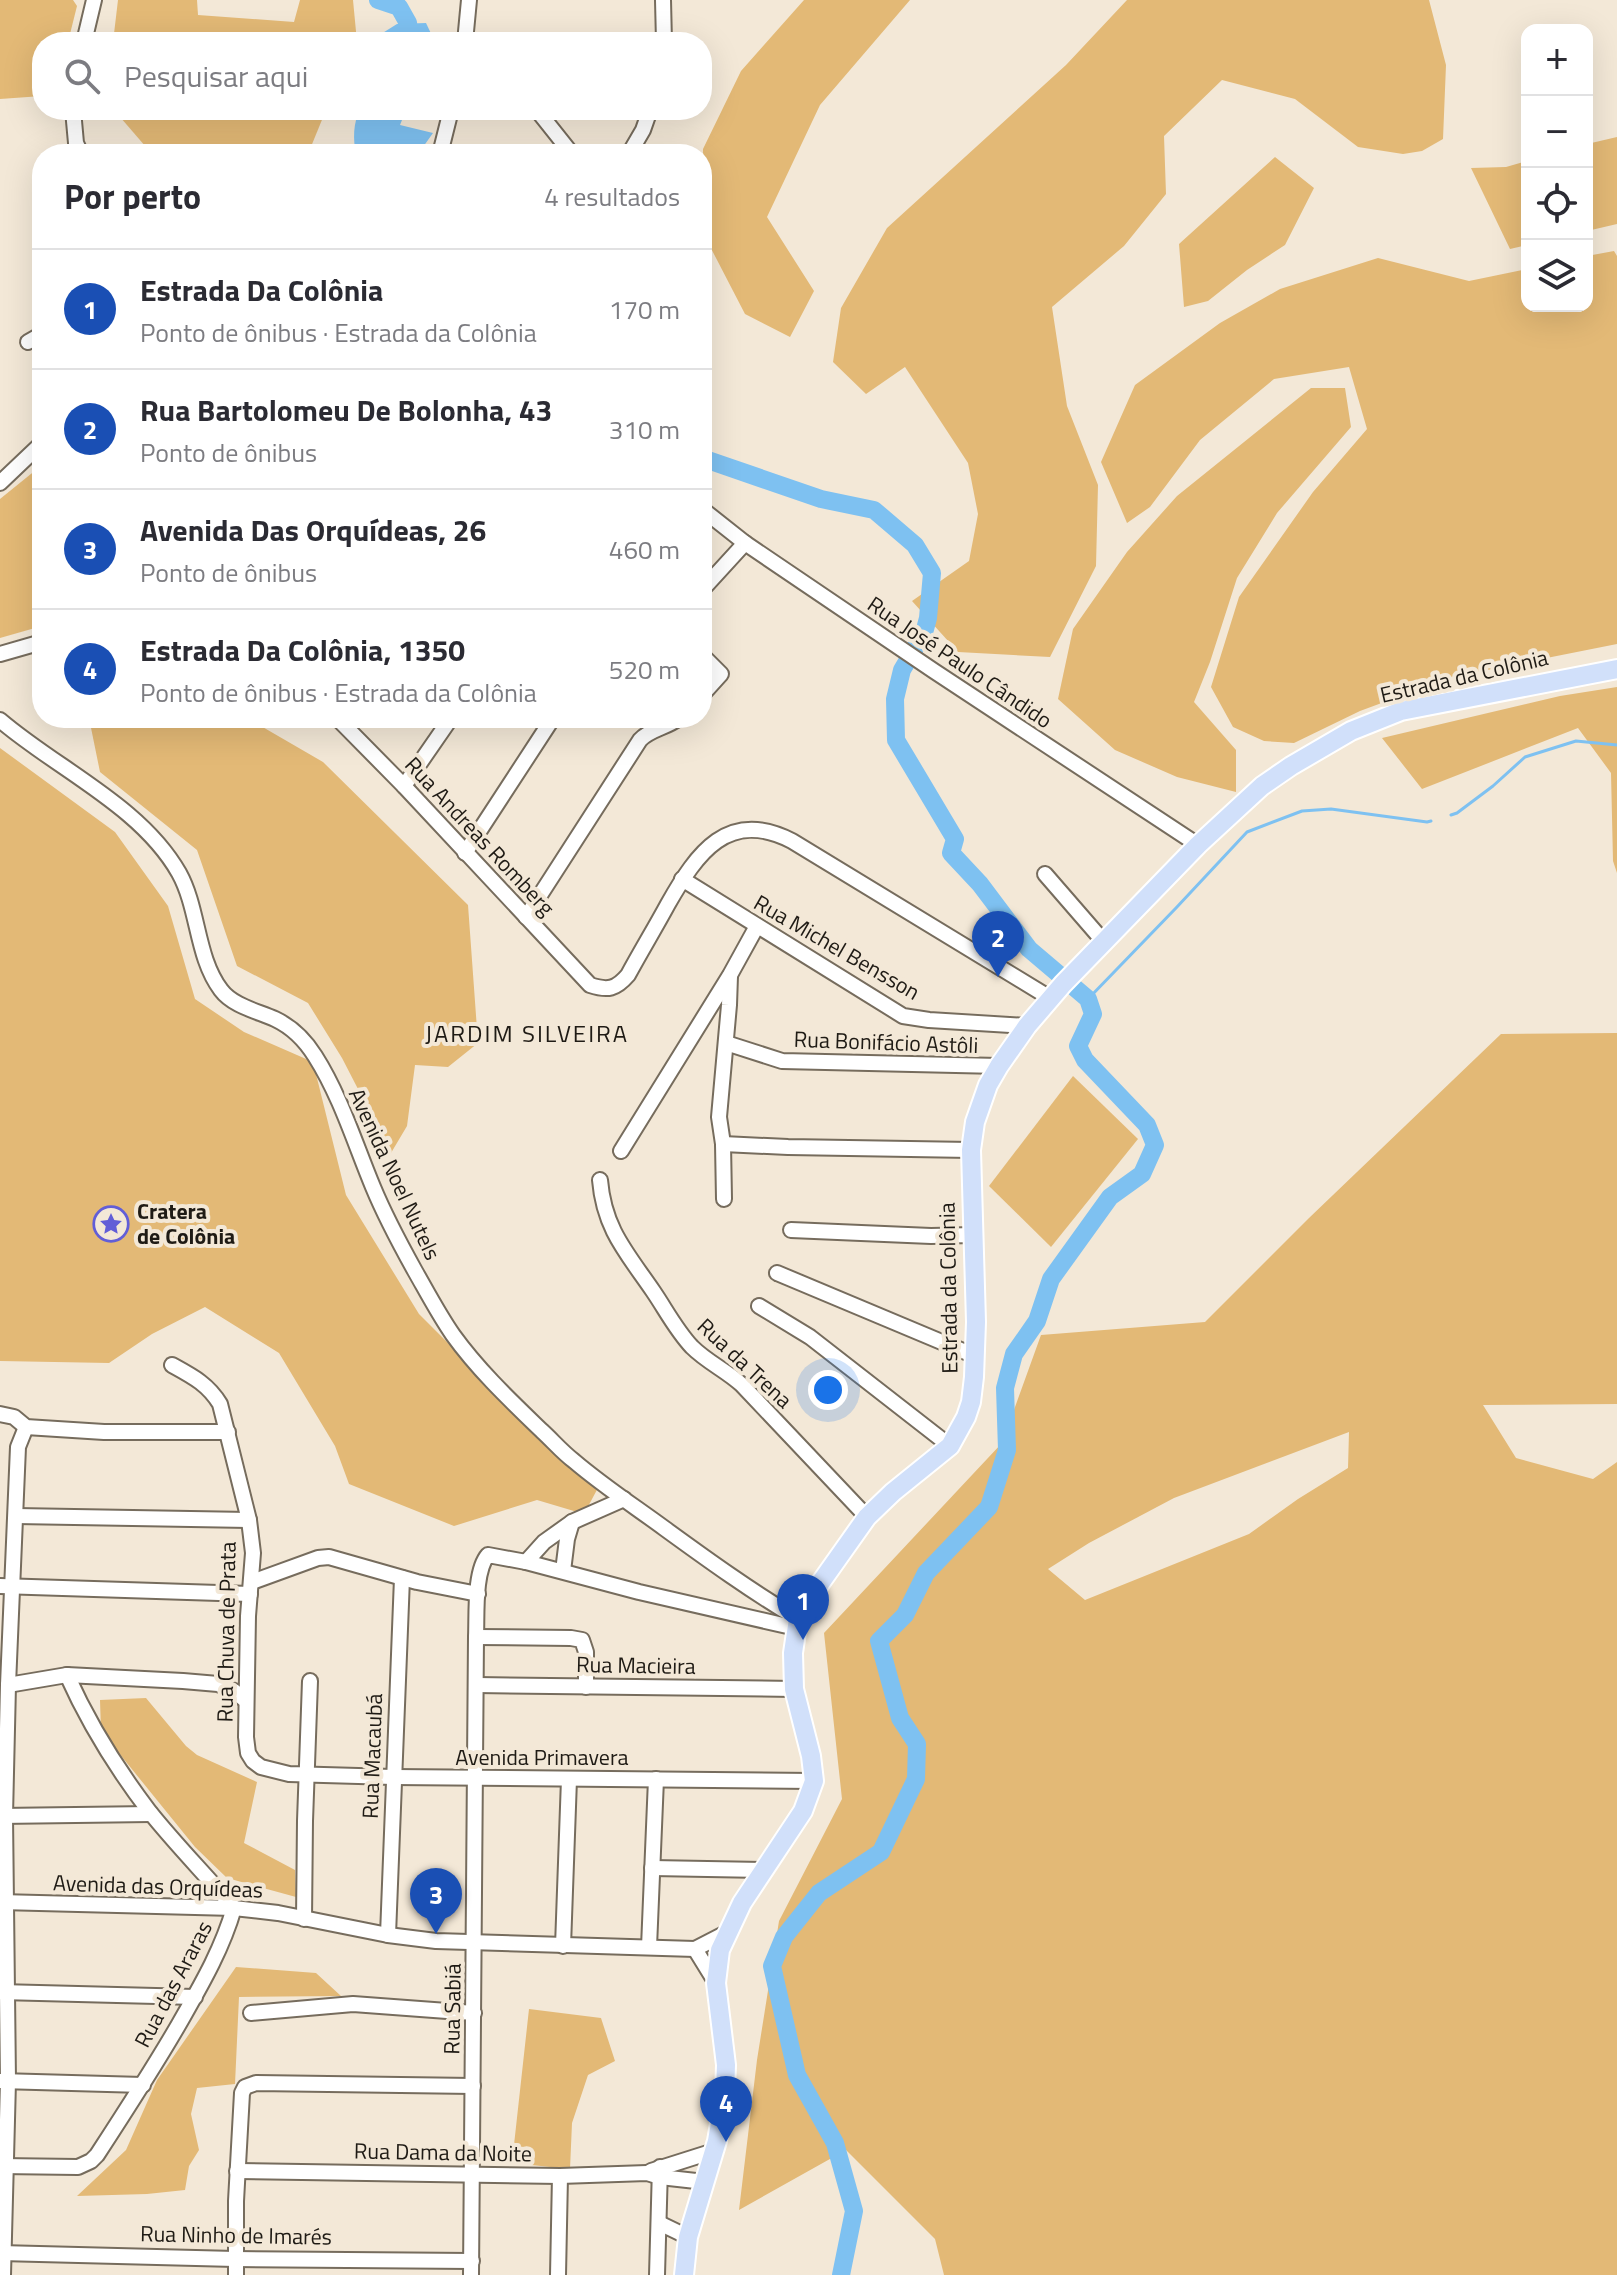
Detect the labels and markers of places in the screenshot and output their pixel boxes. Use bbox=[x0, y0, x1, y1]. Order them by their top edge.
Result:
pin: 2 bbox=[972, 911, 1024, 977]
place label: Cratera de Colônia bbox=[137, 1194, 235, 1253]
place icon: Cratera de Colônia bbox=[92, 1205, 130, 1243]
pin: 1 bbox=[777, 1574, 829, 1640]
pin: 3 bbox=[410, 1868, 462, 1934]
pin: 4 bbox=[700, 2076, 752, 2142]

